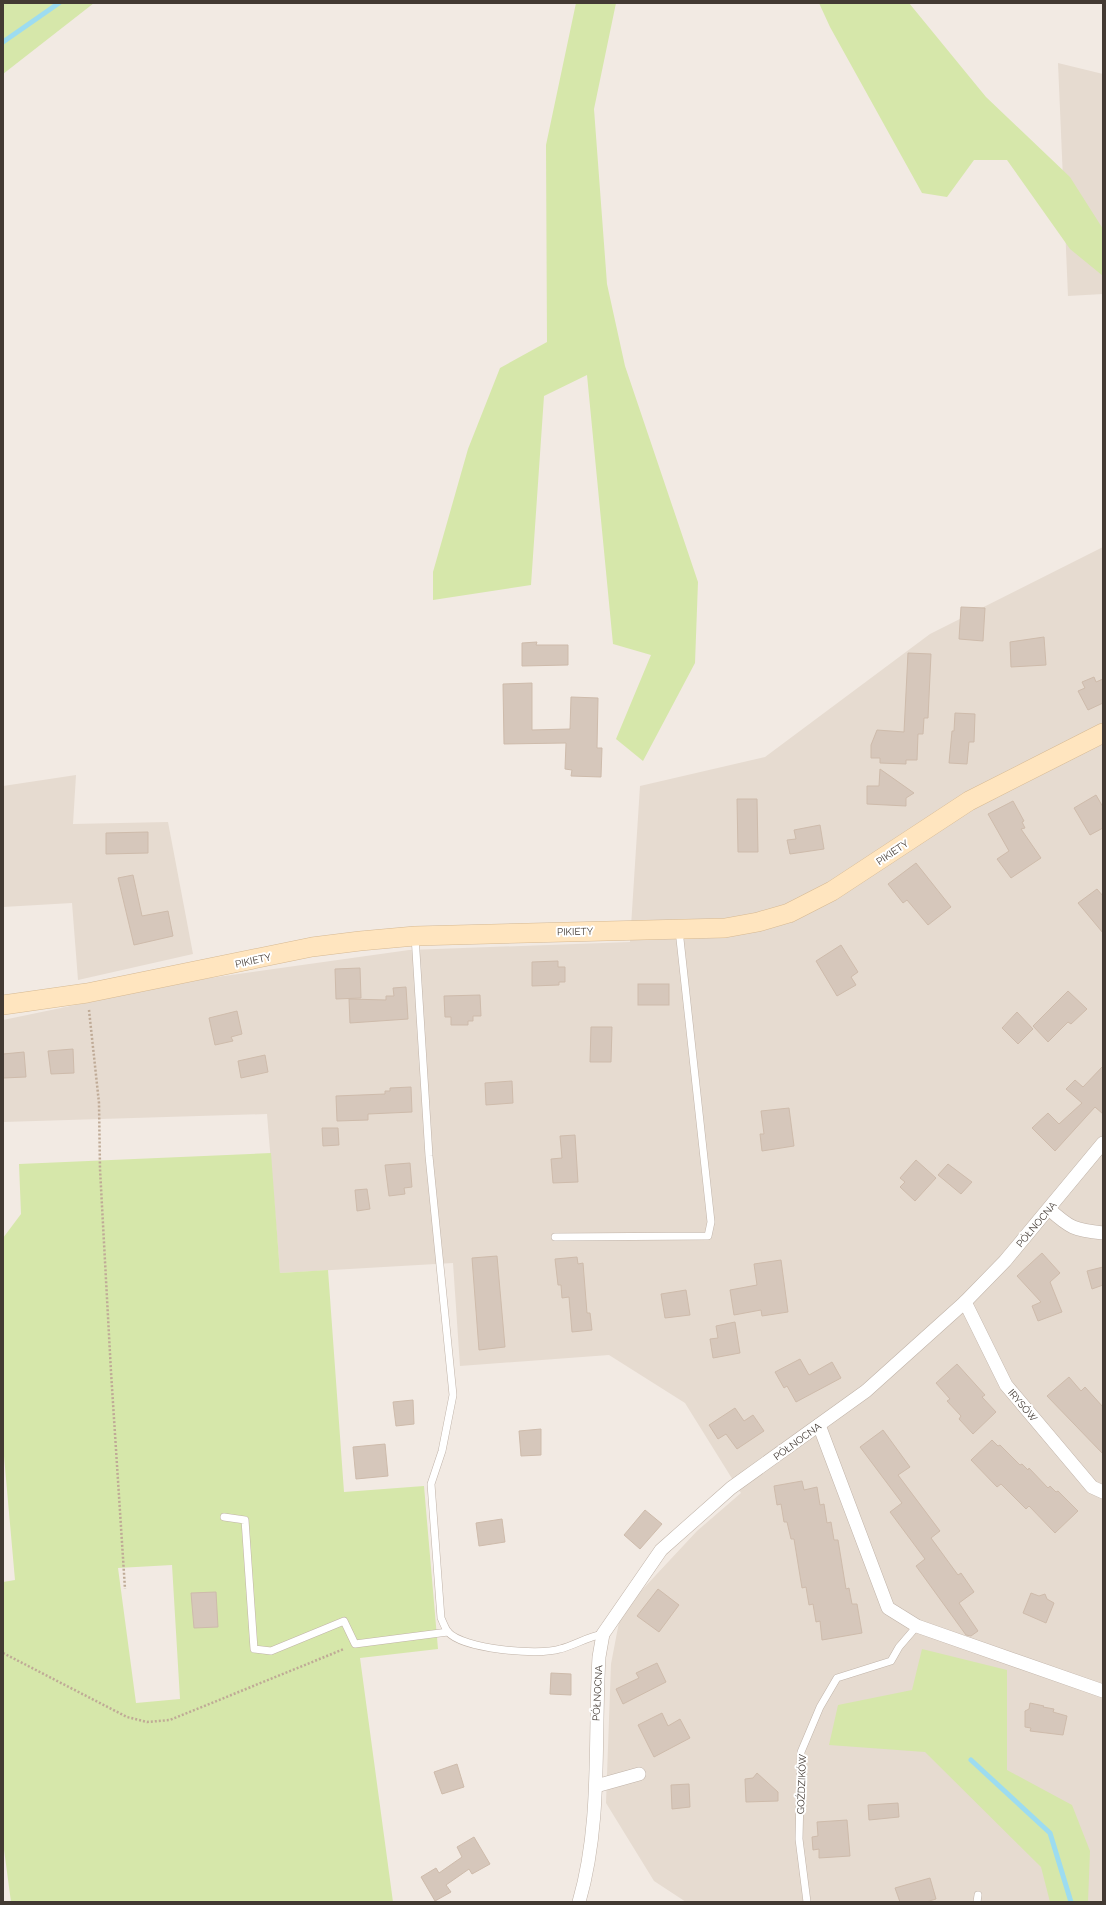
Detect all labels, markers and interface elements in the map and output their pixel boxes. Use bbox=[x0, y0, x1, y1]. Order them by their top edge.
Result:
street label: PIKIETY bbox=[874, 837, 911, 867]
street label: PIKIETY bbox=[557, 926, 594, 937]
street label: PIKIETY bbox=[234, 951, 272, 970]
street label: PÓŁNOCNA bbox=[1014, 1199, 1059, 1249]
street label: IRYSÓW bbox=[1006, 1387, 1040, 1424]
street label: PÓŁNOCNA bbox=[771, 1420, 823, 1462]
street label: PÓŁNOCNA bbox=[591, 1664, 604, 1721]
street label: GOŹDZIKÓW bbox=[795, 1753, 808, 1814]

